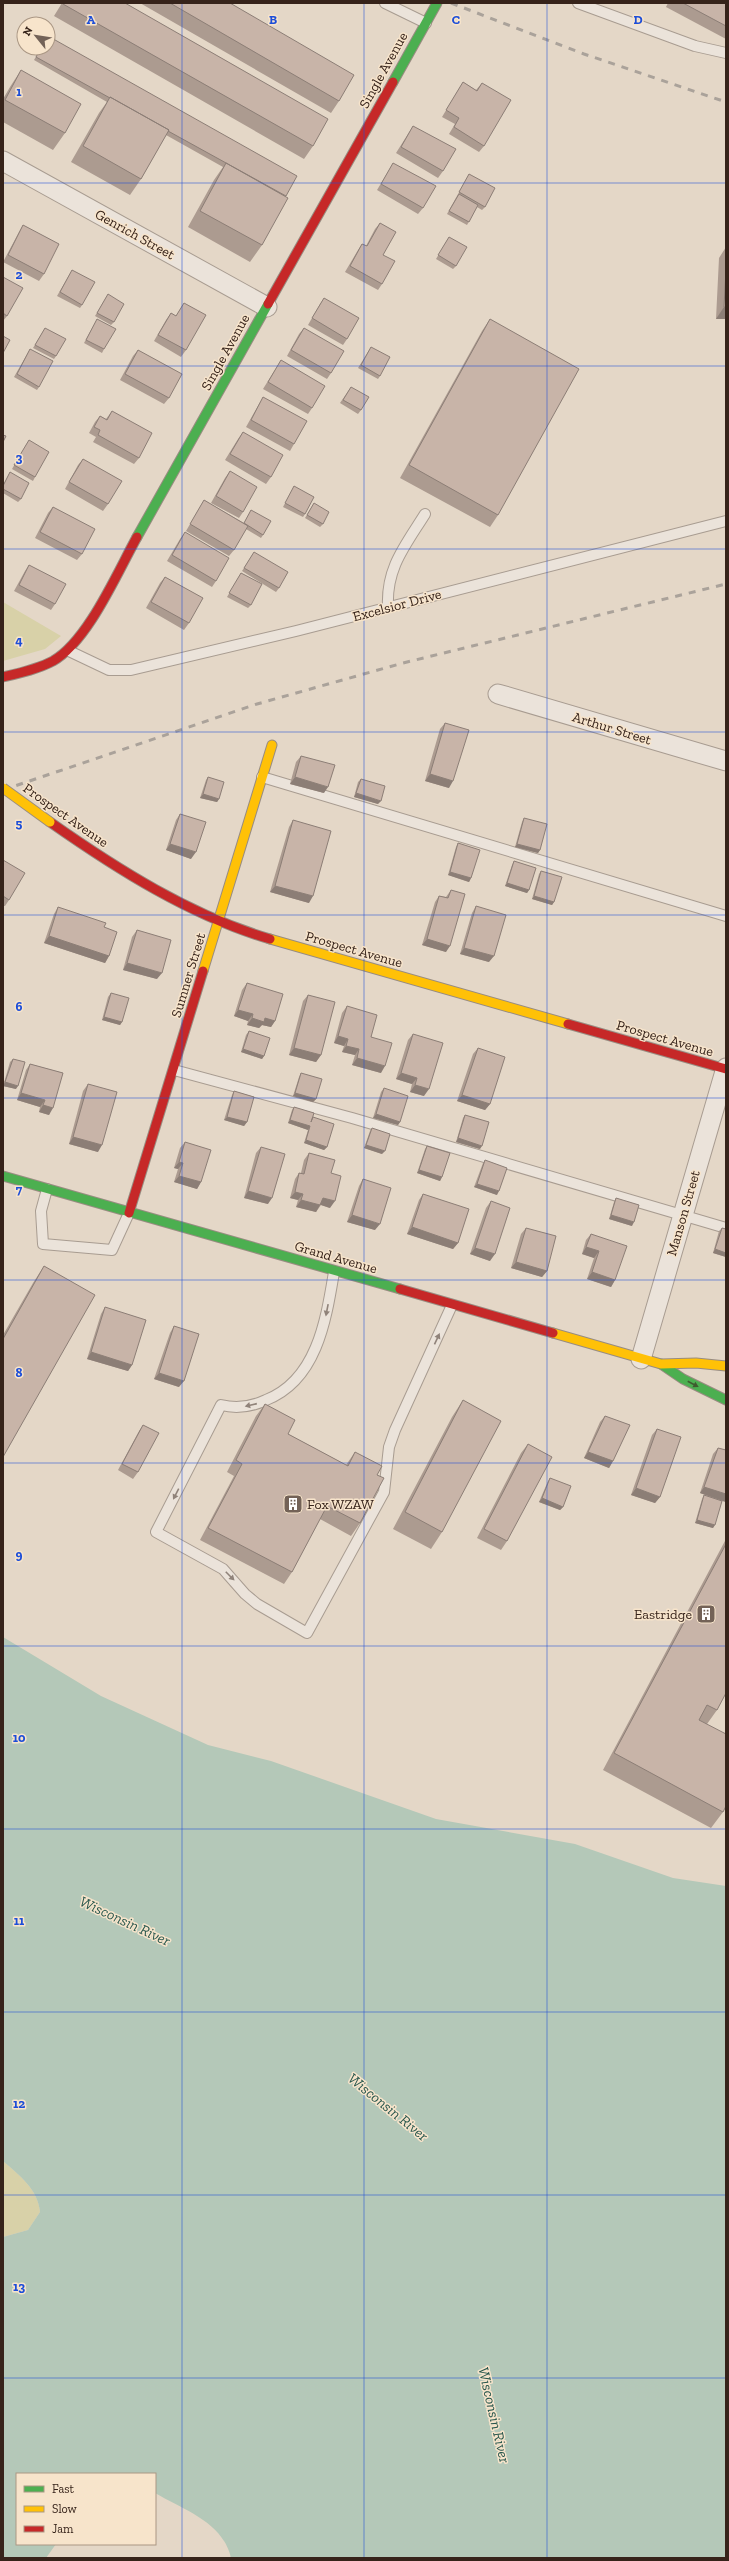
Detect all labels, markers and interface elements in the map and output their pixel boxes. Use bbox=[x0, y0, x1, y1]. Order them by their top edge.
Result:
text: A bbox=[87, 12, 96, 27]
text: B bbox=[269, 12, 277, 27]
text: C bbox=[452, 12, 460, 27]
text: D bbox=[633, 12, 643, 27]
north arrow bbox=[16, 16, 56, 56]
text: N bbox=[20, 24, 36, 38]
street label: Single Avenue bbox=[356, 29, 412, 111]
text: 1 bbox=[16, 84, 22, 99]
street label: Genrich Street bbox=[92, 206, 178, 264]
text: 2 bbox=[16, 267, 23, 282]
street label: Single Avenue bbox=[198, 311, 254, 393]
text: 3 bbox=[16, 450, 23, 465]
street label: Excelsior Drive bbox=[351, 585, 444, 625]
text: 4 bbox=[15, 633, 23, 648]
street label: Arthur Street bbox=[570, 708, 654, 749]
street label: Prospect Avenue bbox=[20, 780, 112, 851]
text: 5 bbox=[16, 816, 23, 831]
street label: Prospect Avenue bbox=[303, 927, 405, 972]
street label: Sumner Street bbox=[168, 930, 210, 1020]
text: 6 bbox=[16, 999, 23, 1014]
street label: Prospect Avenue bbox=[614, 1016, 716, 1061]
street label: Manson Street bbox=[663, 1168, 704, 1258]
text: 7 bbox=[16, 1182, 23, 1197]
street label: Grand Avenue bbox=[293, 1238, 380, 1277]
one-way arrow bbox=[324, 1304, 330, 1316]
one-way arrow bbox=[434, 1333, 440, 1344]
text: 8 bbox=[15, 1365, 23, 1380]
one-way arrow bbox=[687, 1381, 698, 1387]
one-way arrow bbox=[245, 1403, 257, 1409]
one-way arrow bbox=[172, 1488, 179, 1500]
building icon: Fox WZAW bbox=[282, 1493, 304, 1515]
place label: Fox WZAW bbox=[307, 1496, 374, 1513]
text: 9 bbox=[16, 1547, 23, 1562]
one-way arrow bbox=[225, 1571, 235, 1581]
building icon: Eastridge bbox=[695, 1603, 717, 1625]
place label: Eastridge bbox=[634, 1606, 692, 1623]
text: 10 bbox=[13, 1730, 26, 1745]
water label: Wisconsin River bbox=[77, 1892, 174, 1950]
text: 11 bbox=[14, 1913, 25, 1928]
water label: Wisconsin River bbox=[344, 2069, 432, 2145]
text: 12 bbox=[13, 2096, 25, 2111]
text: 13 bbox=[13, 2279, 25, 2294]
water label: Wisconsin River bbox=[474, 2365, 514, 2465]
legend bbox=[16, 2473, 156, 2545]
text: Fast bbox=[52, 2482, 75, 2496]
text: Slow bbox=[52, 2502, 78, 2516]
text: Jam bbox=[52, 2522, 74, 2536]

